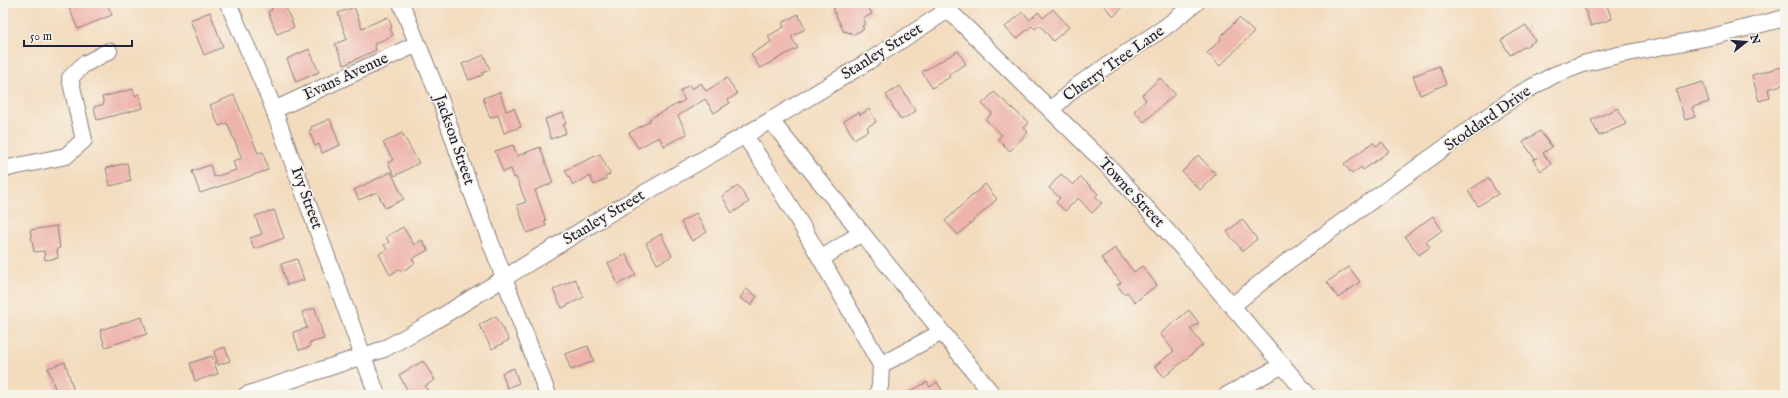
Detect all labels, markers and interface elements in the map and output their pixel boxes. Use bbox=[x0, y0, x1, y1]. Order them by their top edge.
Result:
street label: Stanley Street bbox=[838, 19, 927, 85]
scale bar bbox=[24, 22, 132, 48]
street label: Cherry Tree Lane bbox=[1060, 22, 1168, 106]
north arrow bbox=[1726, 22, 1766, 62]
text: 50 m bbox=[30, 29, 52, 44]
text: N bbox=[1746, 32, 1763, 46]
street label: Evans Avenue bbox=[300, 49, 392, 105]
street label: Stoddard Drive bbox=[1441, 82, 1535, 156]
street label: Jackson Street bbox=[429, 90, 479, 188]
street label: Towne Street bbox=[1094, 154, 1169, 232]
street label: Ivy Street bbox=[286, 164, 327, 232]
street label: Stanley Street bbox=[559, 186, 649, 250]

